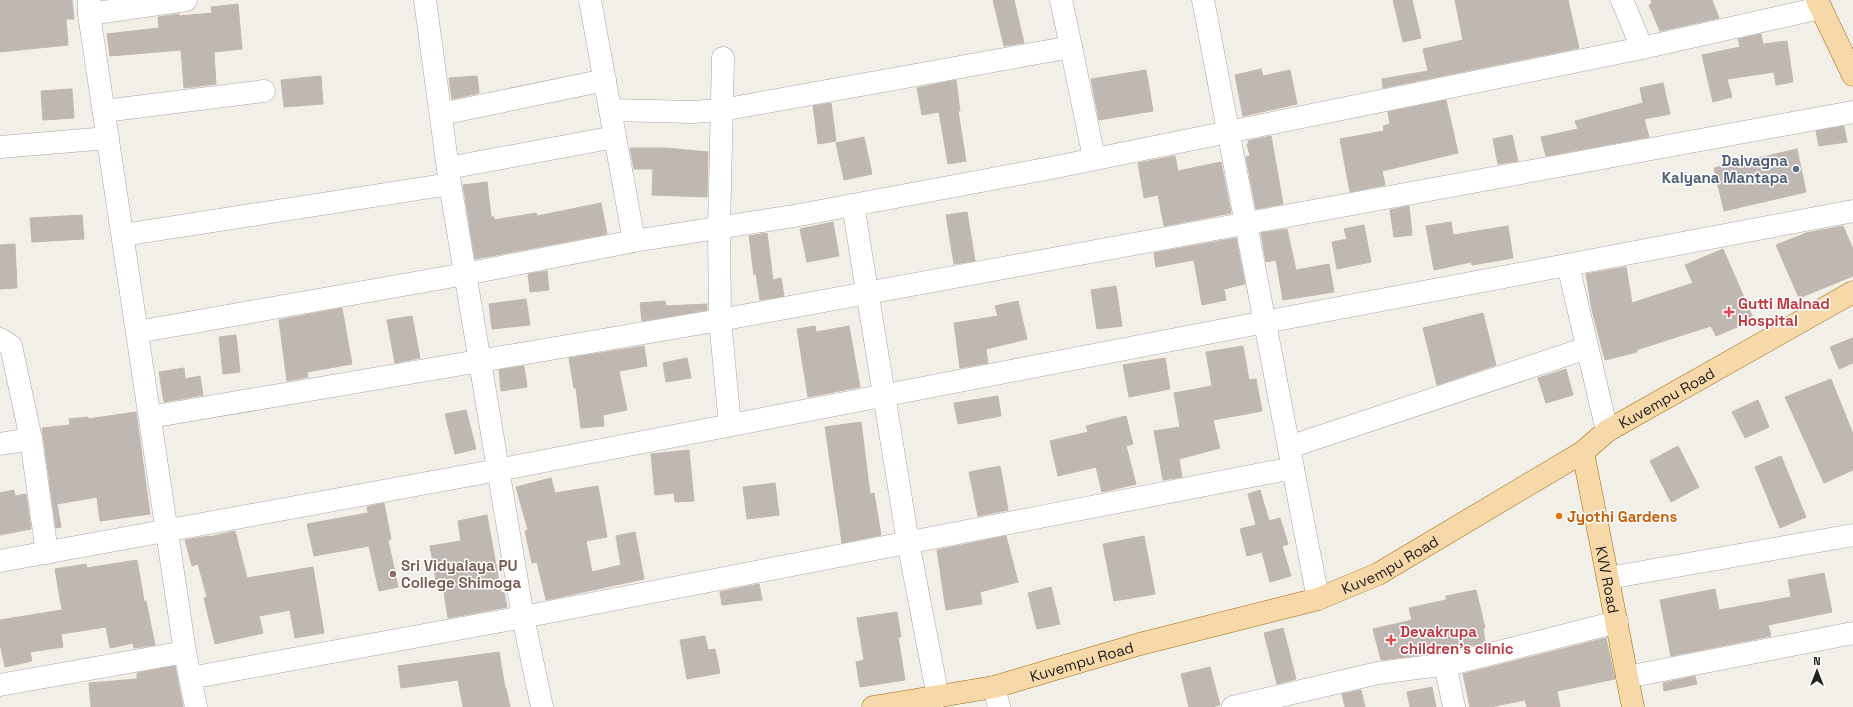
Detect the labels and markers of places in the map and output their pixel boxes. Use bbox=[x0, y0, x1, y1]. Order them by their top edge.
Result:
place label: Daivagna Kalyana Mantapa bbox=[1662, 151, 1788, 187]
marker: Daivagna Kalyana Mantapa bbox=[1791, 164, 1801, 174]
place label: Gutti Malnad Hospital bbox=[1738, 294, 1830, 330]
marker: Gutti Malnad Hospital bbox=[1723, 306, 1735, 318]
place label: Jyothi Gardens bbox=[1567, 507, 1677, 526]
marker: Jyothi Gardens bbox=[1554, 511, 1564, 521]
place label: Sri Vidyalaya PU College Shimoga bbox=[401, 556, 521, 592]
marker: Sri Vidyalaya PU College Shimoga bbox=[388, 569, 398, 579]
place label: Devakrupa children's clinic bbox=[1400, 622, 1514, 658]
marker: Devakrupa children's clinic bbox=[1385, 634, 1397, 646]

